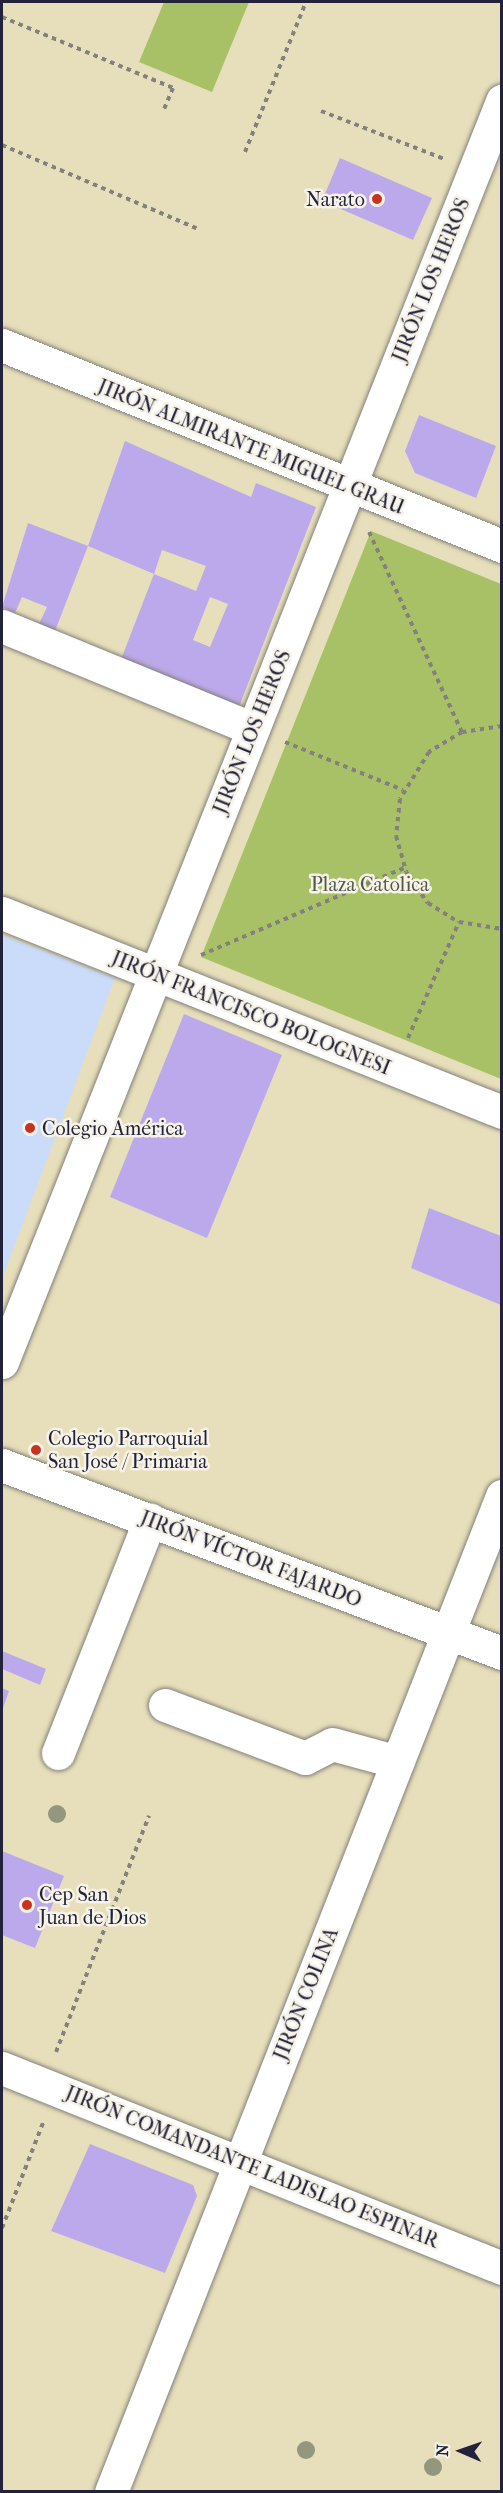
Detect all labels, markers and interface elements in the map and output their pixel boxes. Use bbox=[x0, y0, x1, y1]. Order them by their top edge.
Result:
place label: Narato bbox=[306, 187, 365, 211]
marker: Narato bbox=[370, 192, 384, 206]
street label: JIRÓN LOS HEROS bbox=[387, 194, 475, 366]
street label: JIRÓN ALMIRANTE MIGUEL GRAU bbox=[94, 374, 408, 520]
street label: JIRÓN LOS HEROS bbox=[208, 646, 296, 818]
park label: Plaza Catolica bbox=[311, 872, 429, 896]
street label: JIRÓN FRANCISCO BOLOGNESI bbox=[108, 946, 394, 1080]
place label: Colegio América bbox=[42, 1116, 183, 1140]
marker: Colegio América bbox=[23, 1121, 37, 1135]
place label: Colegio Parroquial San José / Primaria bbox=[48, 1426, 208, 1473]
marker: Colegio Parroquial San José / Primaria bbox=[29, 1443, 43, 1457]
street label: JIRÓN VÍCTOR FAJARDO bbox=[137, 1506, 365, 1612]
place label: Cep San Juan de Dios bbox=[39, 1882, 146, 1929]
marker: Cep San Juan de Dios bbox=[20, 1898, 34, 1912]
street label: JIRÓN COLINA bbox=[268, 1924, 344, 2064]
street label: JIRÓN COMANDANTE LADISLAO ESPINAR bbox=[62, 2081, 442, 2253]
north arrow bbox=[431, 2421, 491, 2481]
text: N bbox=[433, 2444, 452, 2457]

